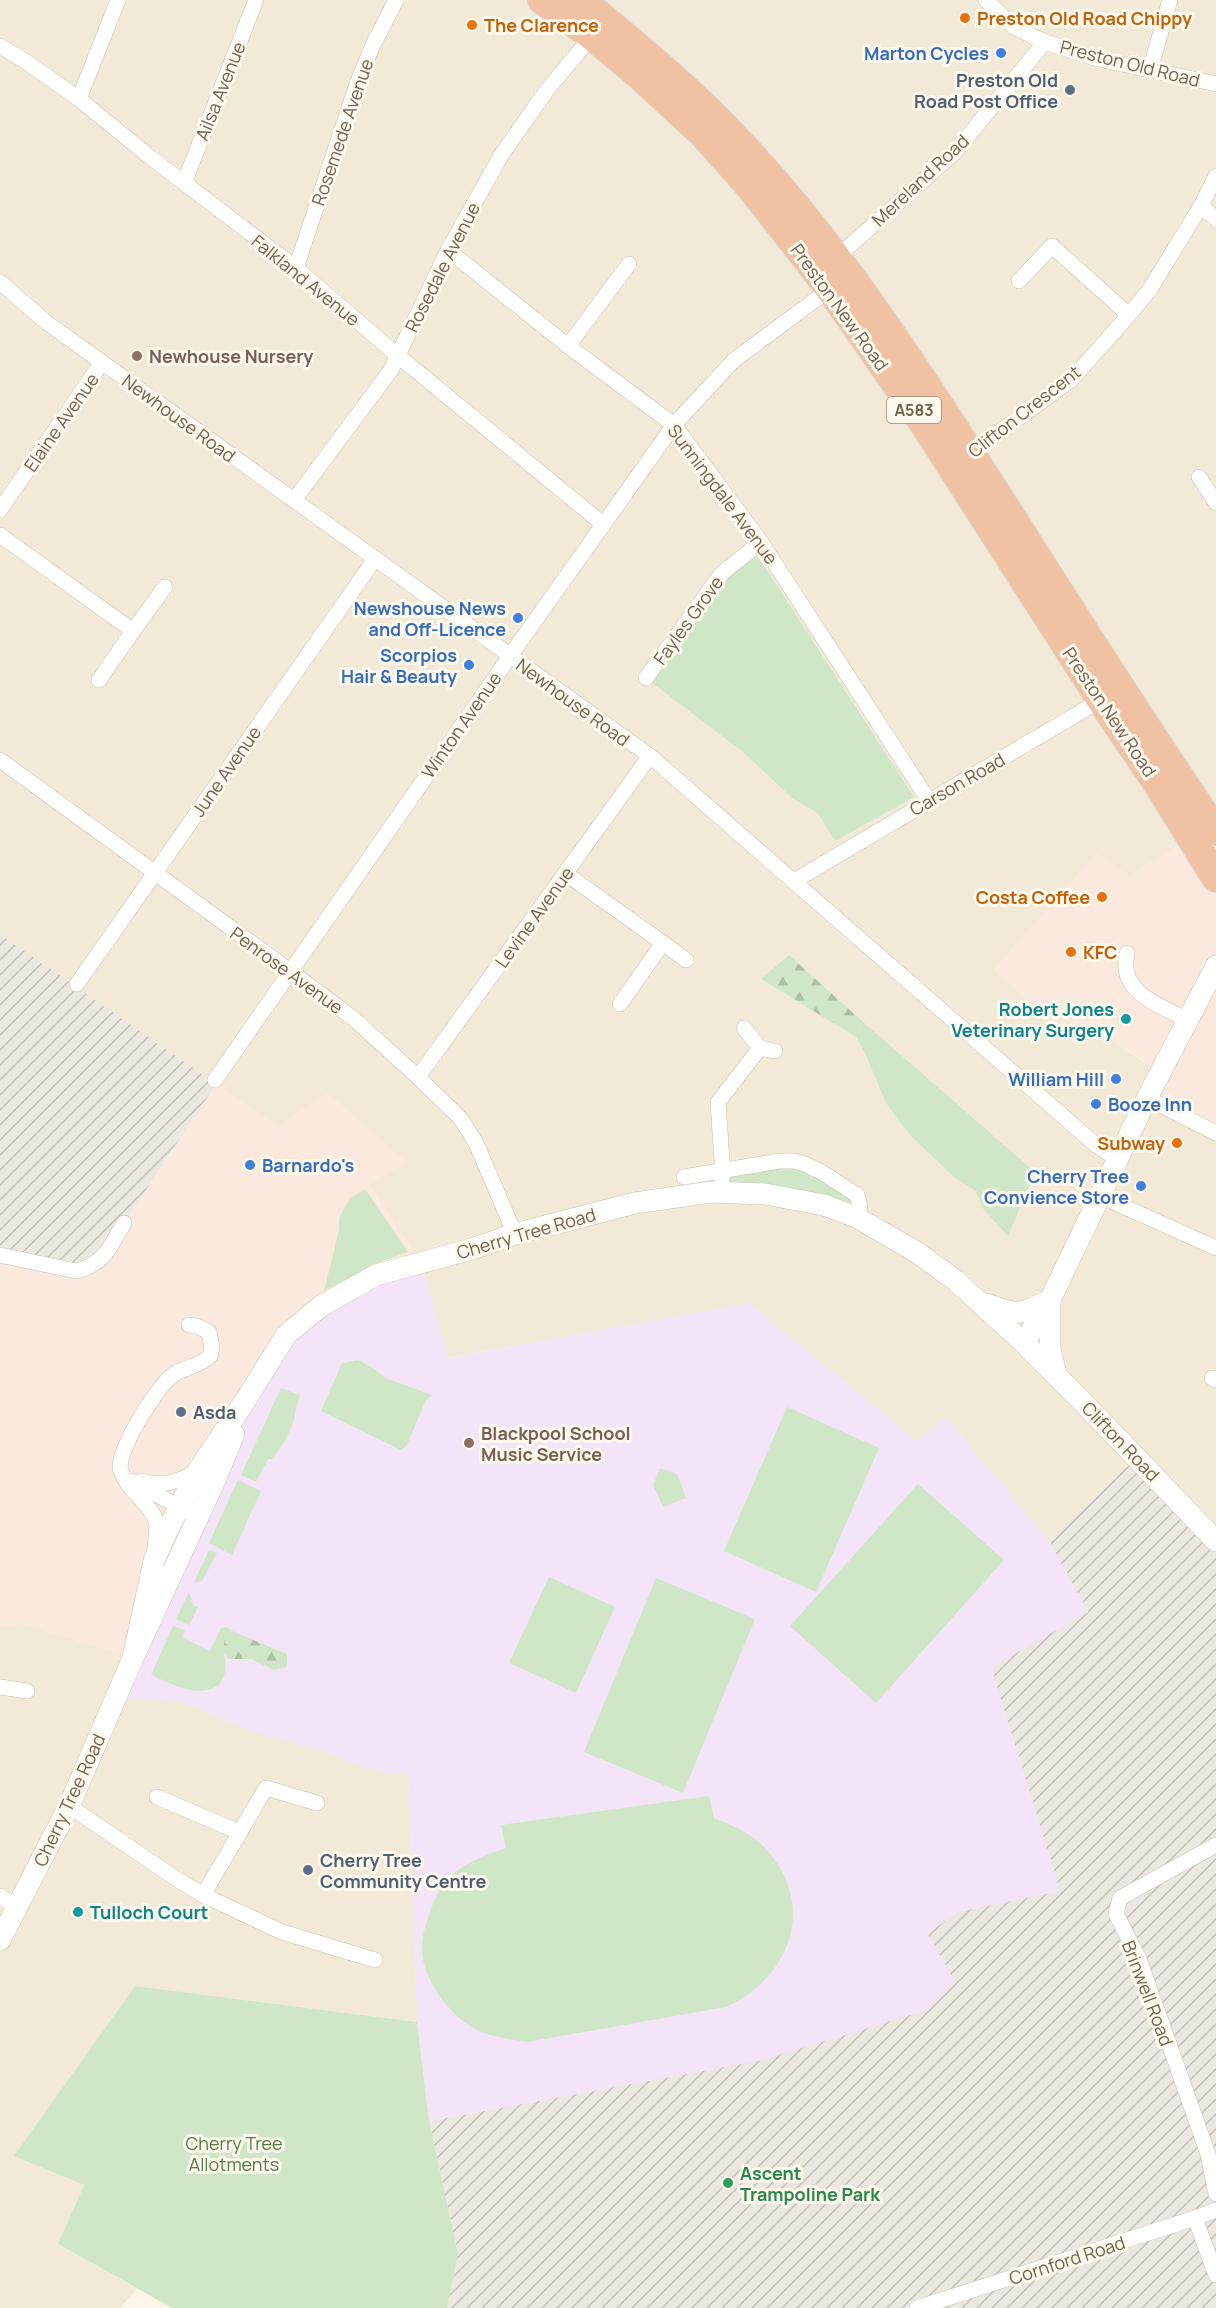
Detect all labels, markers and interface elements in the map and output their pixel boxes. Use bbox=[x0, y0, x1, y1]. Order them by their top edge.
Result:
place label: Preston Old Road Chippy bbox=[977, 6, 1192, 30]
marker: Preston Old Road Chippy bbox=[958, 11, 972, 25]
place label: The Clarence bbox=[484, 13, 599, 37]
marker: The Clarence bbox=[465, 18, 479, 32]
street label: Preston Old Road bbox=[1058, 34, 1202, 92]
street label: Ailsa Avenue bbox=[189, 38, 251, 144]
place label: Marton Cycles bbox=[864, 41, 989, 65]
marker: Marton Cycles bbox=[994, 46, 1008, 60]
street label: Rosemede Avenue bbox=[306, 55, 378, 209]
place label: Preston Old Road Post Office bbox=[914, 68, 1058, 113]
marker: Preston Old Road Post Office bbox=[1063, 83, 1077, 97]
street label: Mereland Road bbox=[866, 129, 974, 231]
street label: Rosedale Avenue bbox=[399, 198, 485, 336]
street label: Falkland Avenue bbox=[247, 229, 365, 331]
street label: Preston New Road bbox=[786, 239, 894, 375]
place label: Newhouse Nursery bbox=[149, 344, 313, 368]
marker: Newhouse Nursery bbox=[130, 349, 144, 363]
street label: Clifton Crescent bbox=[963, 360, 1085, 462]
street label: Elaine Avenue bbox=[18, 368, 104, 476]
street label: Newhouse Road bbox=[118, 369, 240, 467]
road number: A583 bbox=[887, 397, 941, 423]
street label: Sunningdale Avenue bbox=[662, 419, 784, 569]
street label: Fayles Grove bbox=[648, 571, 728, 669]
place label: Newshouse News and Off-Licence bbox=[354, 596, 506, 641]
marker: Newshouse News and Off-Licence bbox=[511, 611, 525, 625]
street label: Preston New Road bbox=[1058, 642, 1162, 782]
place label: Scorpios Hair & Beauty bbox=[341, 643, 457, 688]
street label: Newhouse Road bbox=[512, 653, 634, 751]
marker: Scorpios Hair & Beauty bbox=[462, 658, 476, 672]
street label: Winton Avenue bbox=[415, 667, 507, 783]
street label: June Avenue bbox=[186, 721, 266, 821]
street label: Carson Road bbox=[905, 747, 1009, 821]
street label: Levine Avenue bbox=[489, 862, 579, 972]
place label: Costa Coffee bbox=[976, 885, 1090, 909]
marker: Costa Coffee bbox=[1095, 890, 1109, 904]
street label: Penrose Avenue bbox=[226, 921, 348, 1019]
place label: KFC bbox=[1083, 940, 1117, 964]
marker: KFC bbox=[1064, 945, 1078, 959]
place label: Robert Jones Veterinary Surgery bbox=[951, 997, 1114, 1042]
marker: Robert Jones Veterinary Surgery bbox=[1119, 1012, 1133, 1026]
place label: William Hill bbox=[1008, 1067, 1104, 1091]
marker: William Hill bbox=[1109, 1072, 1123, 1086]
place label: Booze Inn bbox=[1108, 1092, 1192, 1116]
marker: Booze Inn bbox=[1089, 1097, 1103, 1111]
place label: Subway bbox=[1097, 1131, 1165, 1155]
marker: Subway bbox=[1170, 1136, 1184, 1150]
place label: Barnardo's bbox=[262, 1153, 354, 1177]
marker: Barnardo's bbox=[243, 1158, 257, 1172]
place label: Cherry Tree Convience Store bbox=[984, 1164, 1129, 1209]
marker: Cherry Tree Convience Store bbox=[1134, 1179, 1148, 1193]
street label: Cherry Tree Road bbox=[454, 1202, 598, 1264]
street label: Clifton Road bbox=[1077, 1396, 1165, 1486]
place label: Asda bbox=[193, 1400, 236, 1424]
marker: Asda bbox=[174, 1405, 188, 1419]
place label: Blackpool School Music Service bbox=[481, 1421, 631, 1466]
marker: Blackpool School Music Service bbox=[462, 1436, 476, 1450]
street label: Cherry Tree Road bbox=[28, 1730, 110, 1870]
place label: Cherry Tree Community Centre bbox=[320, 1848, 486, 1893]
marker: Cherry Tree Community Centre bbox=[301, 1863, 315, 1877]
place label: Tulloch Court bbox=[90, 1900, 208, 1924]
marker: Tulloch Court bbox=[71, 1905, 85, 1919]
street label: Brinwell Road bbox=[1117, 1937, 1179, 2049]
park label: Cherry Tree Allotments bbox=[185, 2131, 283, 2176]
place label: Ascent Trampoline Park bbox=[740, 2161, 881, 2206]
marker: Ascent Trampoline Park bbox=[721, 2176, 735, 2190]
street label: Cornford Road bbox=[1006, 2230, 1128, 2290]

